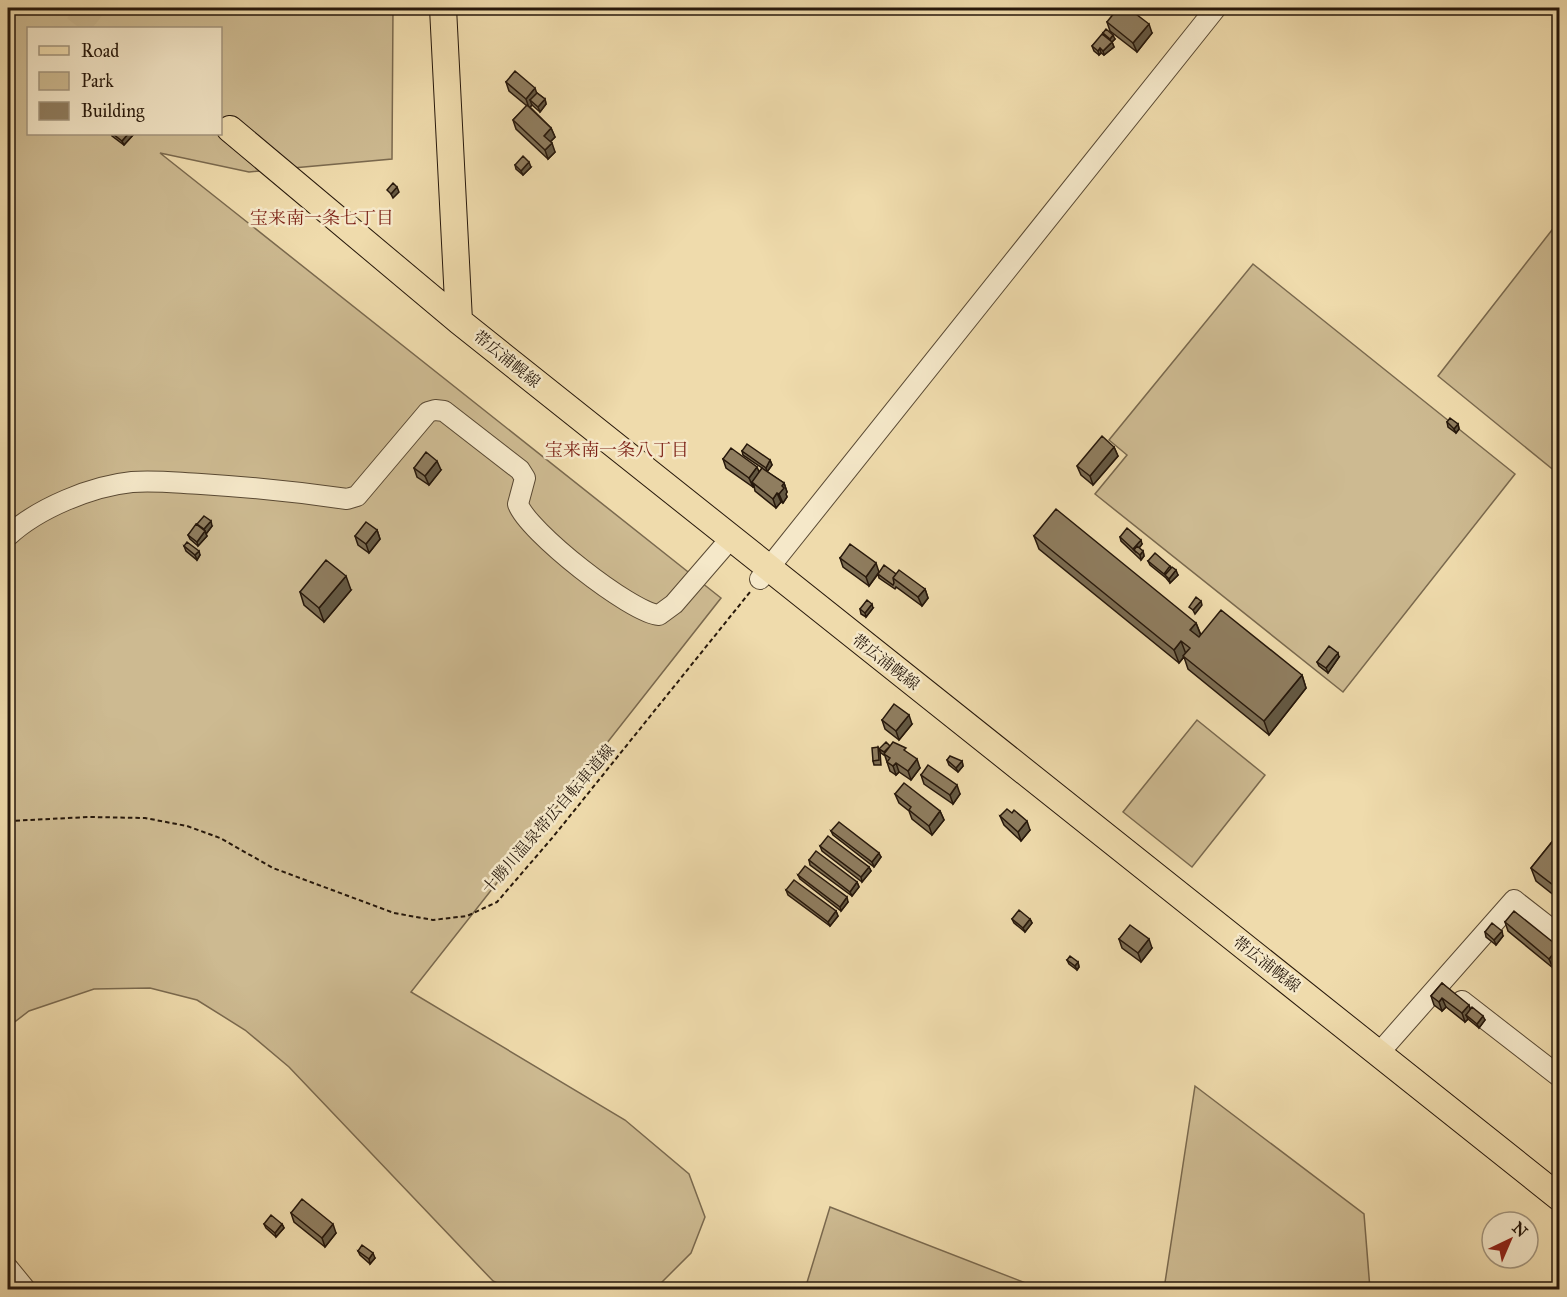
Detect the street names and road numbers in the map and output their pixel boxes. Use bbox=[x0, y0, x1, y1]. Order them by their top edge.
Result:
street label: 帯広浦幌線 bbox=[470, 326, 544, 392]
street label: 帯広浦幌線 bbox=[849, 630, 923, 694]
street label: 十勝川温泉帯広自転車道線 bbox=[478, 740, 618, 898]
street label: 帯広浦幌線 bbox=[1230, 932, 1304, 996]

